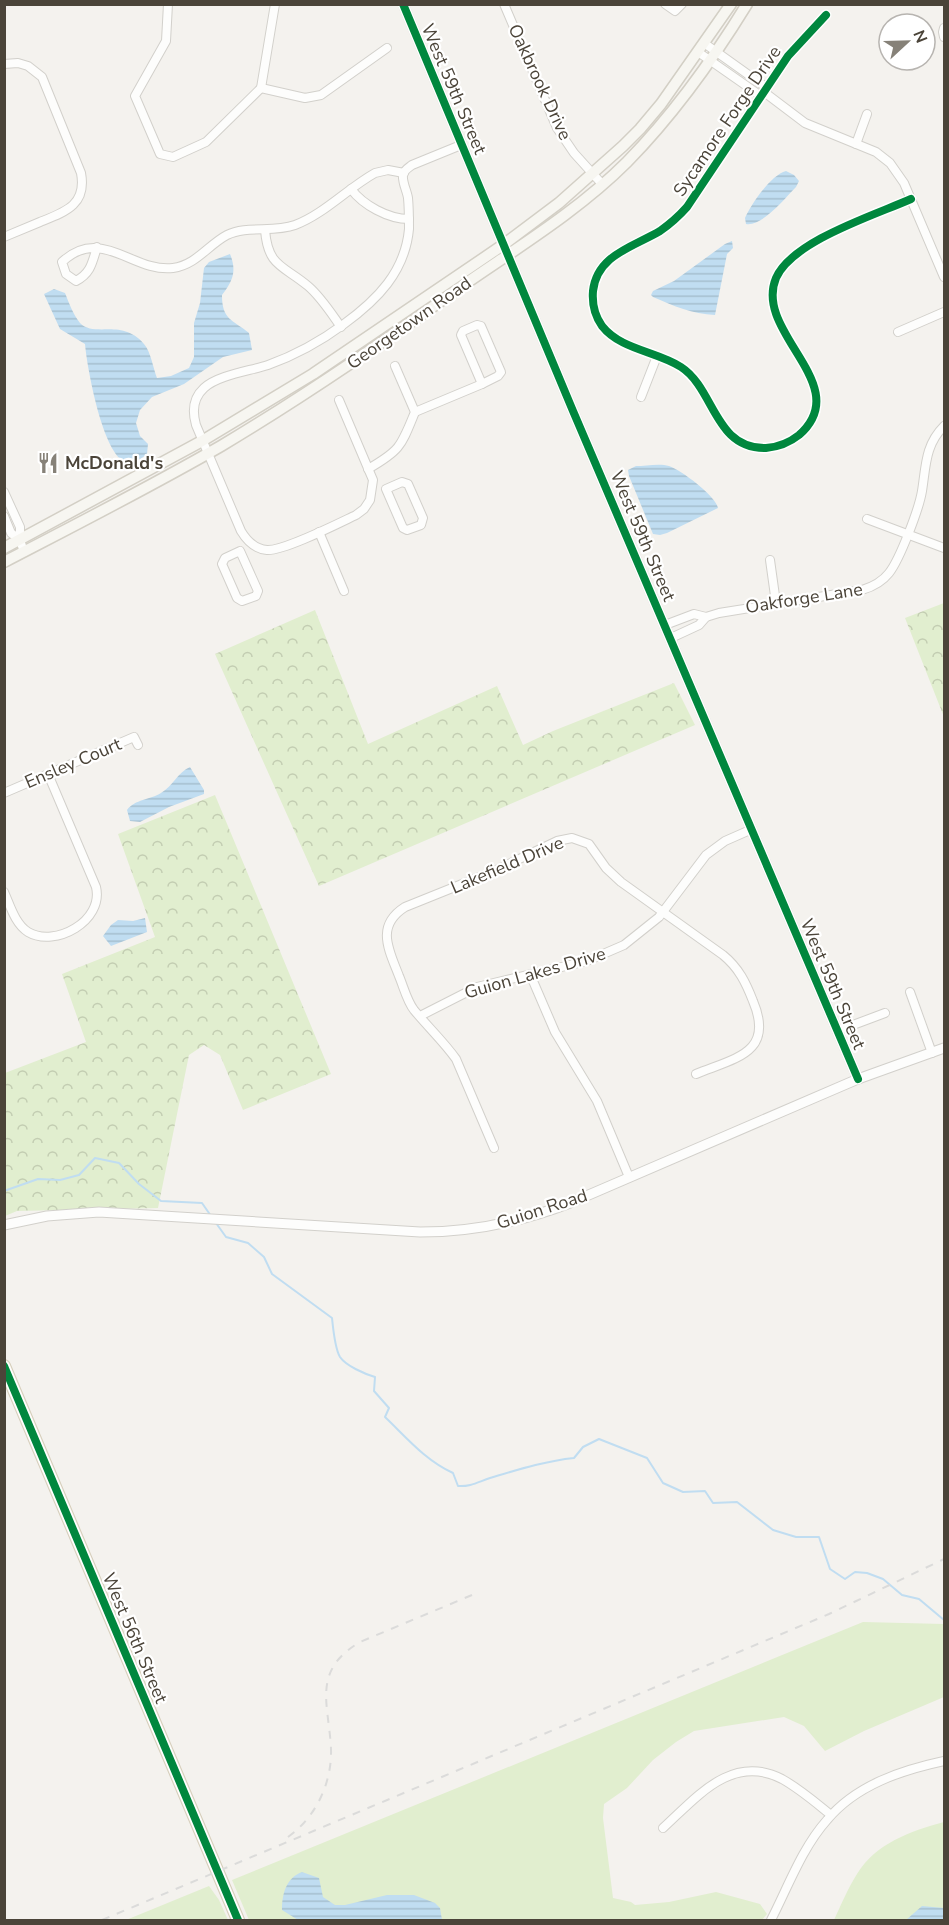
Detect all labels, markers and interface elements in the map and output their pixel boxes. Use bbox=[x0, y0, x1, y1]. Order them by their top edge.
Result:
north arrow bbox=[877, 12, 937, 72]
street label: West 59th Street bbox=[416, 20, 493, 159]
street label: Oakbrook Drive bbox=[503, 20, 577, 144]
text: N bbox=[908, 27, 932, 46]
street label: Sycamore Forge Drive bbox=[668, 41, 786, 201]
street label: Georgetown Road bbox=[342, 271, 476, 375]
restaurant icon: McDonald's bbox=[36, 451, 60, 475]
place label: McDonald's bbox=[65, 451, 163, 475]
street label: West 59th Street bbox=[605, 467, 682, 606]
street label: Oakforge Lane bbox=[744, 577, 864, 619]
street label: Ensley Court bbox=[21, 732, 126, 794]
street label: Lakefield Drive bbox=[447, 830, 567, 900]
street label: West 59th Street bbox=[795, 915, 872, 1054]
street label: Guion Lakes Drive bbox=[462, 941, 608, 1005]
street label: Guion Road bbox=[494, 1183, 590, 1235]
street label: West 56th Street bbox=[97, 1569, 174, 1708]

